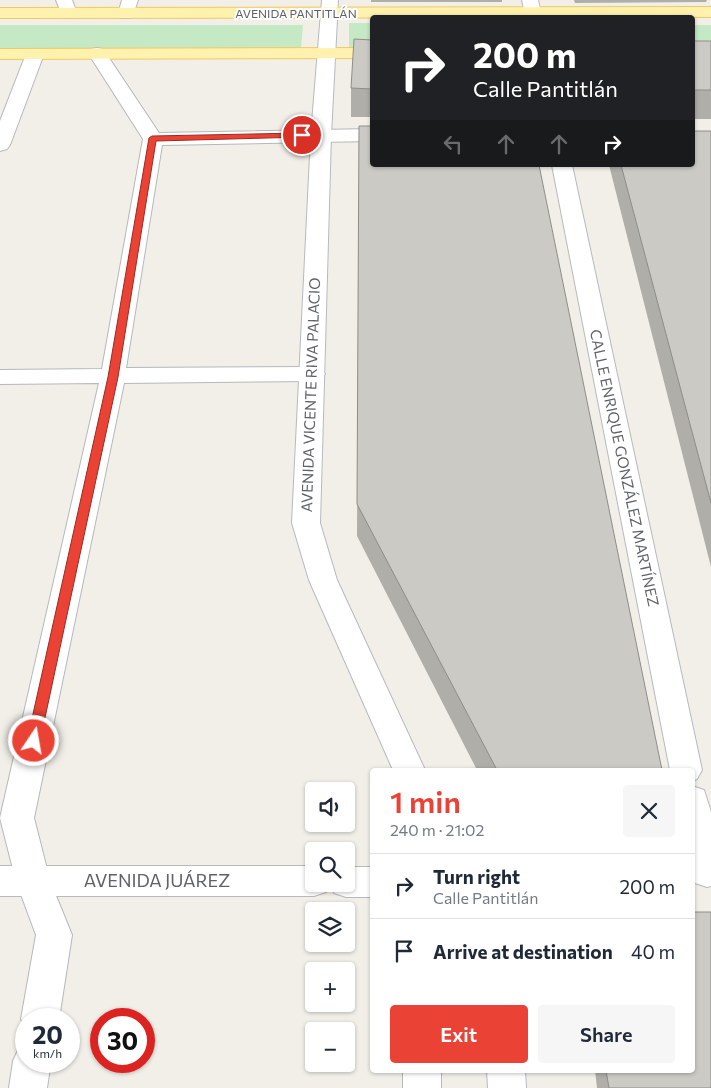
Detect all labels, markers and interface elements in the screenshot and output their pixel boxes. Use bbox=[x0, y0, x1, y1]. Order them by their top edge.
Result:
street label: AVENIDA PANTITLÁN bbox=[235, 6, 357, 20]
text: 200 m bbox=[473, 32, 576, 75]
icon: right bbox=[390, 35, 455, 100]
text: Calle Pantitlán bbox=[473, 75, 618, 102]
pin bbox=[281, 114, 323, 156]
icon: arrive bbox=[288, 121, 316, 149]
icon: left bbox=[439, 130, 467, 158]
icon: ahead bbox=[492, 130, 520, 158]
icon: ahead bbox=[545, 130, 573, 158]
icon: right bbox=[598, 130, 626, 158]
street label: AVENIDA VICENTE RIVA PALACIO bbox=[297, 277, 323, 513]
street label: CALLE ENRIQUE GONZÁLEZ MARTÍNEZ bbox=[587, 327, 664, 608]
position arrow bbox=[7, 714, 59, 766]
map controls bbox=[305, 782, 355, 1072]
button: sound bbox=[305, 782, 355, 832]
text: 1 min bbox=[390, 782, 461, 819]
button: close bbox=[623, 785, 675, 837]
text: 240 m · 21:02 bbox=[390, 820, 484, 839]
button: search bbox=[305, 842, 355, 892]
text: Turn right bbox=[433, 865, 520, 888]
street label: AVENIDA JUÁREZ bbox=[84, 869, 230, 891]
icon: right bbox=[390, 872, 418, 900]
text: 200 m bbox=[620, 875, 675, 898]
text: Calle Pantitlán bbox=[433, 888, 538, 907]
button: layers bbox=[305, 902, 355, 952]
icon: arrive bbox=[390, 937, 418, 965]
text: Arrive at destination bbox=[433, 940, 613, 963]
text: 40 m bbox=[631, 940, 675, 963]
button: + bbox=[305, 962, 355, 1012]
button: Exit bbox=[390, 1005, 528, 1063]
button: Share bbox=[538, 1005, 675, 1063]
speed limit sign: 30 bbox=[90, 1008, 155, 1073]
text: 20 bbox=[32, 1019, 63, 1049]
button: − bbox=[305, 1022, 355, 1072]
text: km/h bbox=[33, 1046, 62, 1060]

